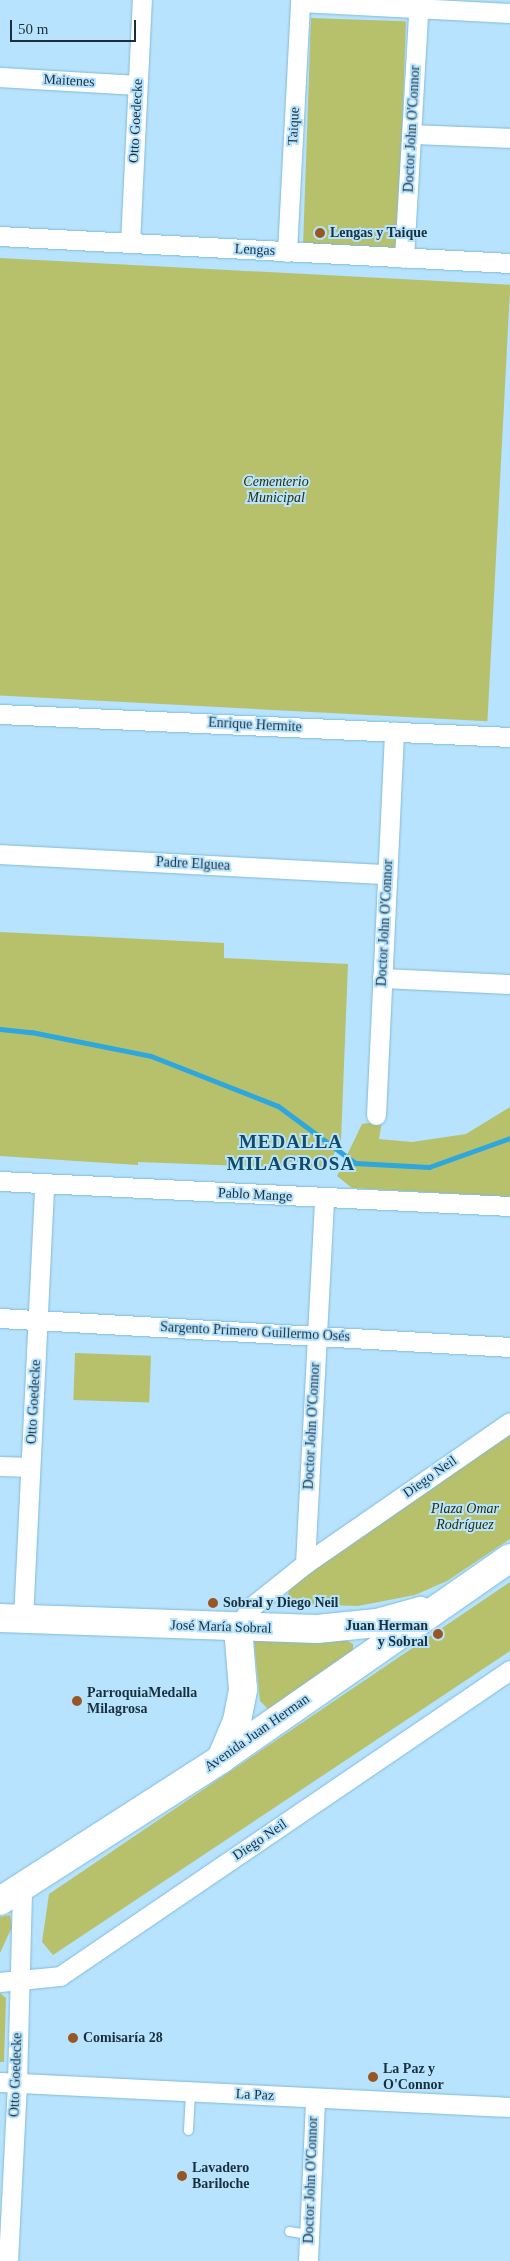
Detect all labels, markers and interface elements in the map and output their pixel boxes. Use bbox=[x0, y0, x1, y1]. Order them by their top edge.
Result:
scale bar bbox=[12, 10, 139, 42]
text: 50 m bbox=[18, 21, 48, 37]
street label: Doctor John O'Connor bbox=[400, 65, 424, 193]
street label: Maitenes bbox=[43, 71, 95, 91]
street label: Otto Goedecke bbox=[125, 78, 147, 164]
street label: Taique bbox=[285, 107, 303, 145]
place label: Lengas y Taique bbox=[330, 225, 428, 241]
marker: Lengas y Taique bbox=[314, 227, 326, 239]
street label: Lengas bbox=[234, 241, 276, 259]
park label: Cementerio Municipal bbox=[243, 474, 309, 507]
street label: Enrique Hermite bbox=[208, 714, 302, 736]
street label: Padre Elguea bbox=[155, 854, 231, 874]
street label: Doctor John O'Connor bbox=[373, 859, 397, 987]
district label: MEDALLA MILAGROSA bbox=[226, 1131, 356, 1175]
street label: Pablo Mange bbox=[217, 1185, 293, 1205]
street label: Sargento Primero Guillermo Osés bbox=[160, 1319, 350, 1345]
street label: Otto Goedecke bbox=[23, 1359, 45, 1445]
street label: Doctor John O'Connor bbox=[300, 1362, 324, 1490]
street label: Diego Neil bbox=[400, 1452, 460, 1502]
park label: Plaza Omar Rodríguez bbox=[431, 1501, 499, 1534]
place label: Sobral y Diego Neil bbox=[223, 1595, 338, 1611]
marker: Sobral y Diego Neil bbox=[207, 1597, 219, 1609]
street label: José María Sobral bbox=[170, 1617, 272, 1637]
place label: Juan Herman y Sobral bbox=[345, 1618, 428, 1650]
marker: Juan Herman y Sobral bbox=[432, 1628, 444, 1640]
place label: ParroquiaMedalla Milagrosa bbox=[87, 1685, 197, 1718]
street label: Avenida Juan Herman bbox=[201, 1691, 313, 1775]
marker: ParroquiaMedalla Milagrosa bbox=[71, 1695, 83, 1707]
street label: Diego Neil bbox=[230, 1816, 290, 1864]
place label: Comisaría 28 bbox=[83, 2030, 163, 2046]
marker: Comisaría 28 bbox=[67, 2032, 79, 2044]
street label: Otto Goedecke bbox=[6, 2033, 26, 2117]
place label: La Paz y O'Connor bbox=[383, 2061, 444, 2094]
marker: La Paz y O'Connor bbox=[367, 2071, 379, 2083]
street label: La Paz bbox=[235, 2086, 275, 2104]
street label: Doctor John O'Connor bbox=[300, 2116, 322, 2244]
place label: Lavadero Bariloche bbox=[192, 2160, 250, 2192]
marker: Lavadero Bariloche bbox=[176, 2170, 188, 2182]

